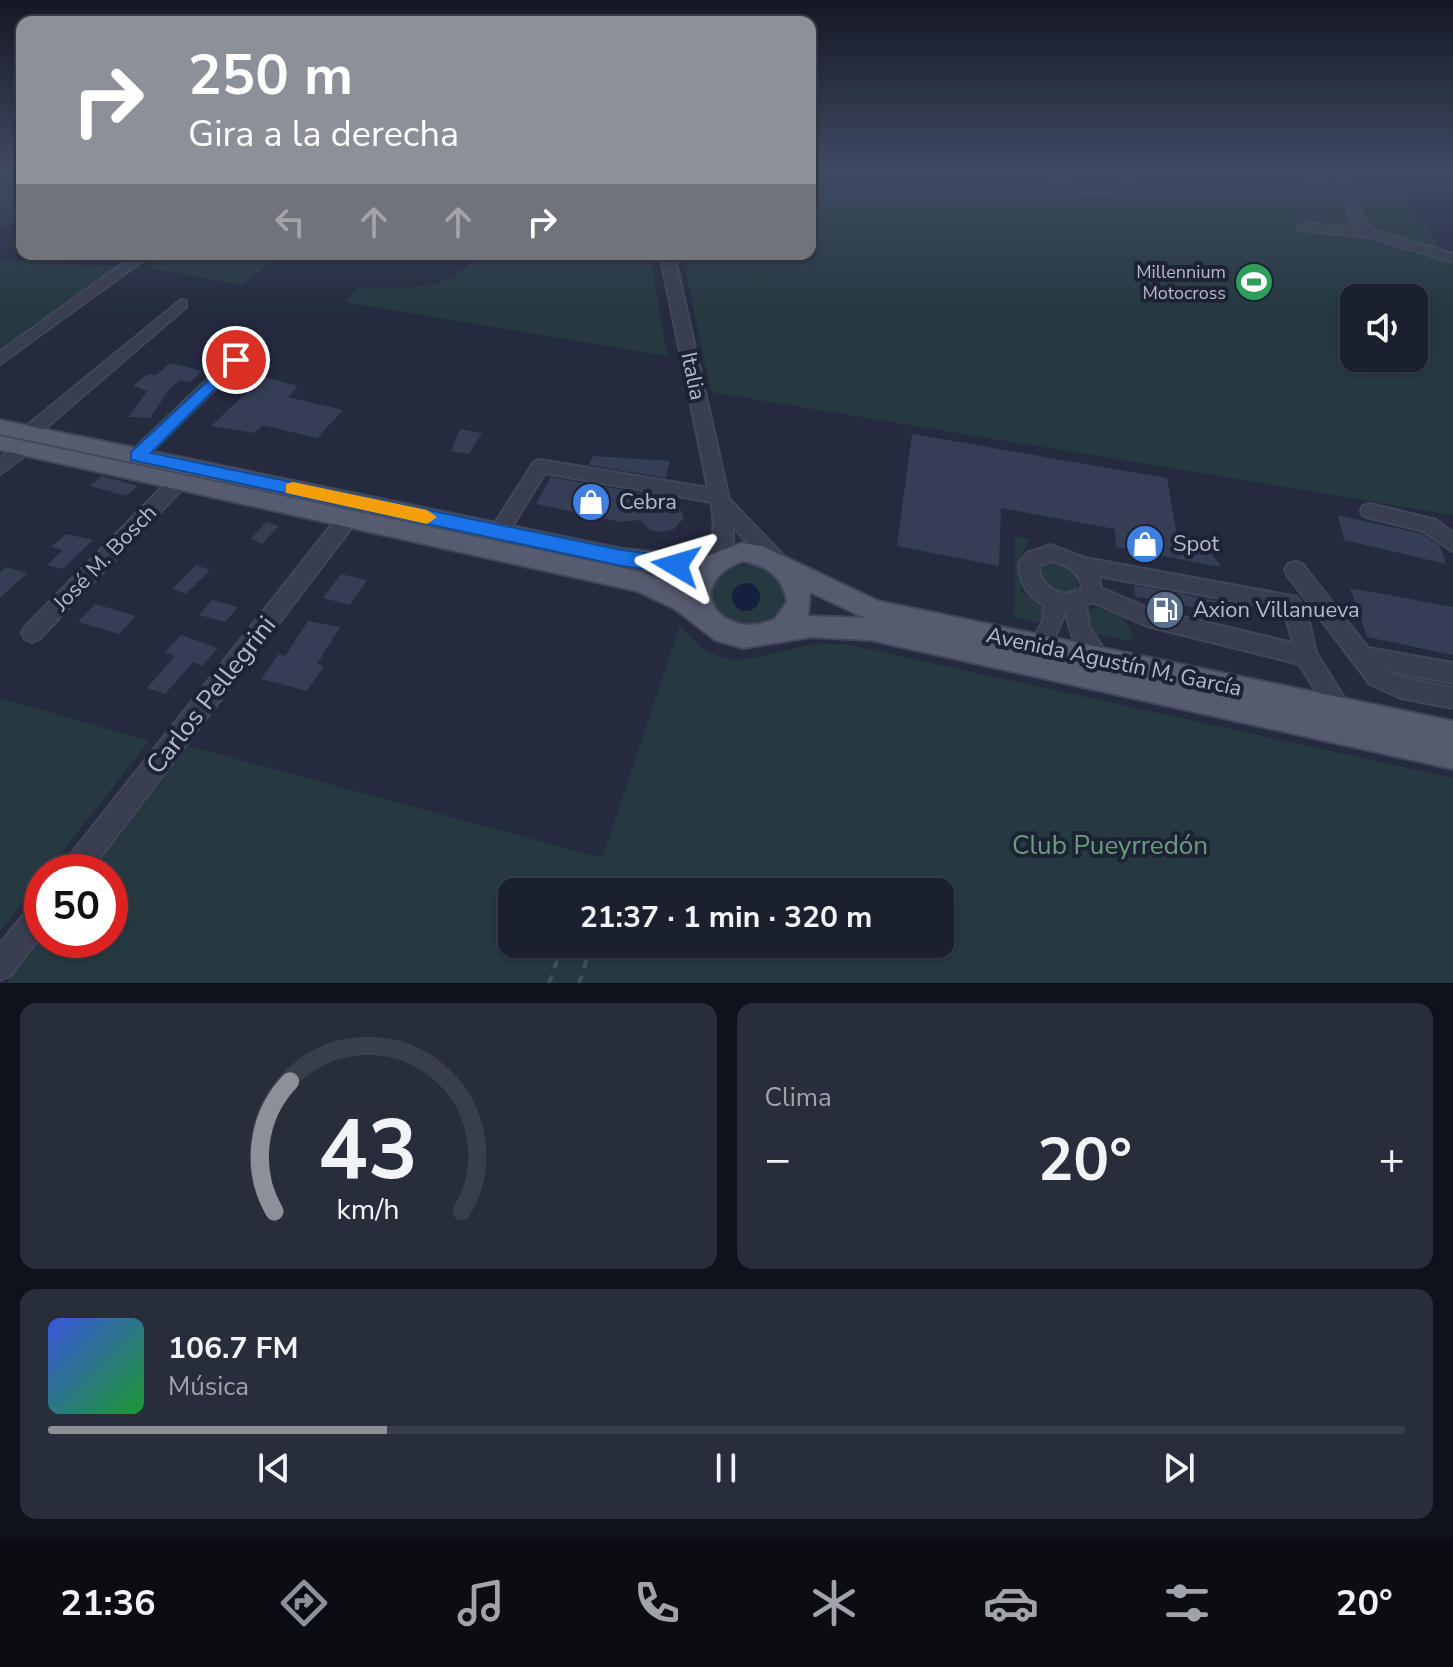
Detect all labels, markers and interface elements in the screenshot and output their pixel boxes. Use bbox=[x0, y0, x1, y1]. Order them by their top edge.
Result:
text: 250 m bbox=[188, 37, 353, 114]
icon: right bbox=[56, 48, 160, 152]
text: Gira a la derecha bbox=[188, 110, 459, 159]
icon: left bbox=[268, 200, 312, 244]
icon: ahead bbox=[352, 200, 396, 244]
icon: ahead bbox=[436, 200, 480, 244]
icon: right bbox=[520, 200, 564, 244]
place label: Millennium Motocross bbox=[1136, 260, 1226, 305]
sports icon: Millennium Motocross bbox=[1233, 261, 1275, 303]
map controls bbox=[1340, 284, 1428, 372]
button: sound bbox=[1340, 284, 1428, 372]
pin bbox=[202, 326, 270, 394]
icon: arrive bbox=[214, 338, 258, 382]
street label: Italia bbox=[673, 349, 713, 403]
shop icon: Cebra bbox=[570, 481, 612, 523]
place label: Cebra bbox=[619, 487, 677, 517]
street label: José M. Bosch bbox=[46, 498, 163, 618]
position arrow bbox=[634, 523, 718, 607]
shop icon: Spot bbox=[1124, 523, 1166, 565]
place label: Spot bbox=[1173, 529, 1219, 559]
fuel station icon: Axion Villanueva bbox=[1144, 589, 1186, 631]
place label: Axion Villanueva bbox=[1193, 595, 1360, 625]
street label: Carlos Pellegrini bbox=[138, 609, 284, 781]
street label: Avenida Agustín M. García bbox=[983, 620, 1245, 704]
park label: Club Pueyrredón bbox=[1012, 828, 1208, 863]
speed limit sign: 50 bbox=[24, 854, 128, 958]
text: 21:37 · 1 min · 320 m bbox=[580, 897, 872, 938]
text: Clima bbox=[765, 1080, 832, 1115]
text: 43 bbox=[318, 1094, 418, 1207]
text: 20° bbox=[1037, 1119, 1132, 1201]
text: − bbox=[765, 1130, 791, 1190]
text: + bbox=[1379, 1130, 1405, 1190]
text: km/h bbox=[337, 1190, 400, 1229]
text: 106.7 FM bbox=[168, 1328, 298, 1369]
text: Música bbox=[168, 1369, 249, 1404]
icon: previous bbox=[252, 1446, 296, 1490]
icon: pause bbox=[704, 1446, 748, 1490]
icon: next bbox=[1157, 1446, 1201, 1490]
icon: directions bbox=[276, 1575, 332, 1631]
icon: music bbox=[453, 1575, 509, 1631]
icon: phone bbox=[629, 1575, 685, 1631]
icon: climate bbox=[806, 1575, 862, 1631]
icon: car bbox=[983, 1575, 1039, 1631]
icon: filters bbox=[1159, 1575, 1215, 1631]
text: 21:36 bbox=[60, 1579, 156, 1628]
text: 20° bbox=[1336, 1579, 1393, 1628]

